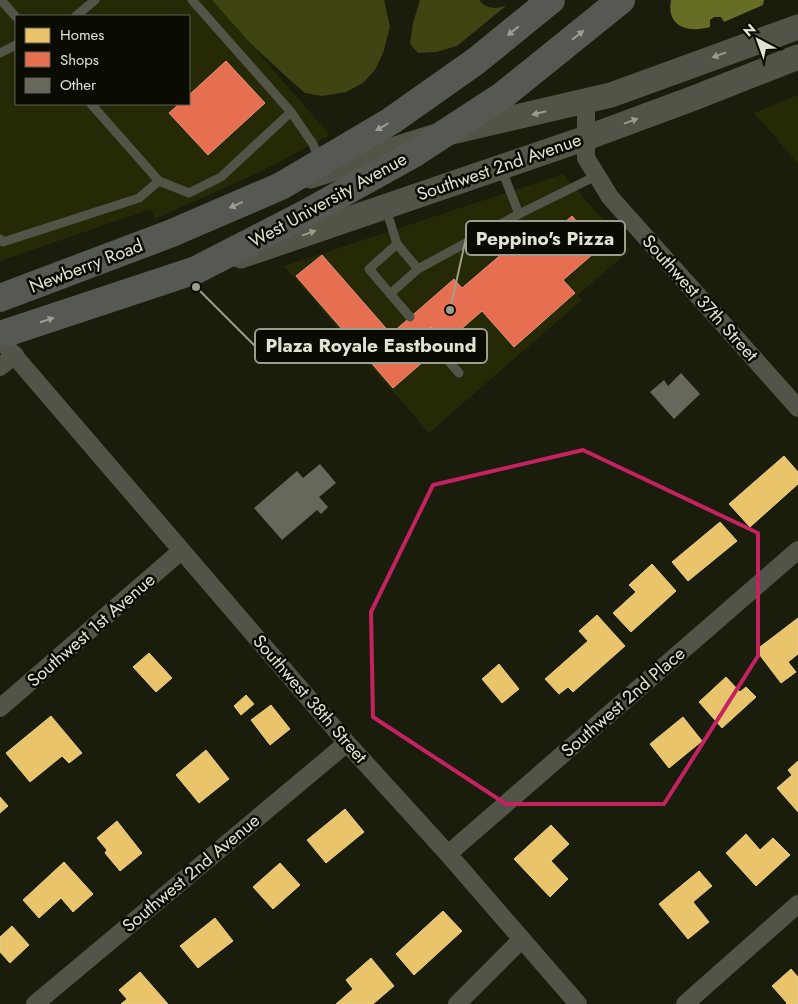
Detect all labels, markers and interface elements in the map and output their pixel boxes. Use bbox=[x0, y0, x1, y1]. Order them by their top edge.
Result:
legend bbox=[15, 15, 190, 105]
north arrow bbox=[733, 15, 783, 65]
text: N bbox=[739, 19, 760, 41]
text: Homes bbox=[60, 24, 104, 46]
one-way arrow bbox=[507, 25, 520, 36]
one-way arrow bbox=[571, 29, 584, 40]
text: Shops bbox=[60, 49, 99, 71]
one-way arrow bbox=[712, 52, 727, 59]
text: Other bbox=[60, 74, 97, 96]
one-way arrow bbox=[532, 109, 547, 117]
one-way arrow bbox=[624, 117, 639, 124]
one-way arrow bbox=[375, 122, 388, 131]
street label: Southwest 2nd Avenue bbox=[413, 127, 585, 207]
street label: West University Avenue bbox=[244, 146, 412, 254]
one-way arrow bbox=[229, 202, 244, 210]
callout: Peppino's Pizza bbox=[466, 221, 625, 255]
text: Peppino's Pizza bbox=[476, 225, 614, 252]
one-way arrow bbox=[302, 229, 317, 237]
street label: Southwest 37th Street bbox=[636, 229, 764, 367]
street label: Newberry Road bbox=[25, 232, 147, 300]
one-way arrow bbox=[39, 316, 54, 323]
callout: Plaza Royale Eastbound bbox=[255, 329, 487, 363]
text: Plaza Royale Eastbound bbox=[265, 332, 477, 359]
street label: Southwest 1st Avenue bbox=[21, 567, 161, 693]
street label: Southwest 38th Street bbox=[247, 629, 374, 769]
street label: Southwest 2nd Place bbox=[555, 641, 691, 763]
street label: Southwest 2nd Avenue bbox=[117, 808, 265, 938]

